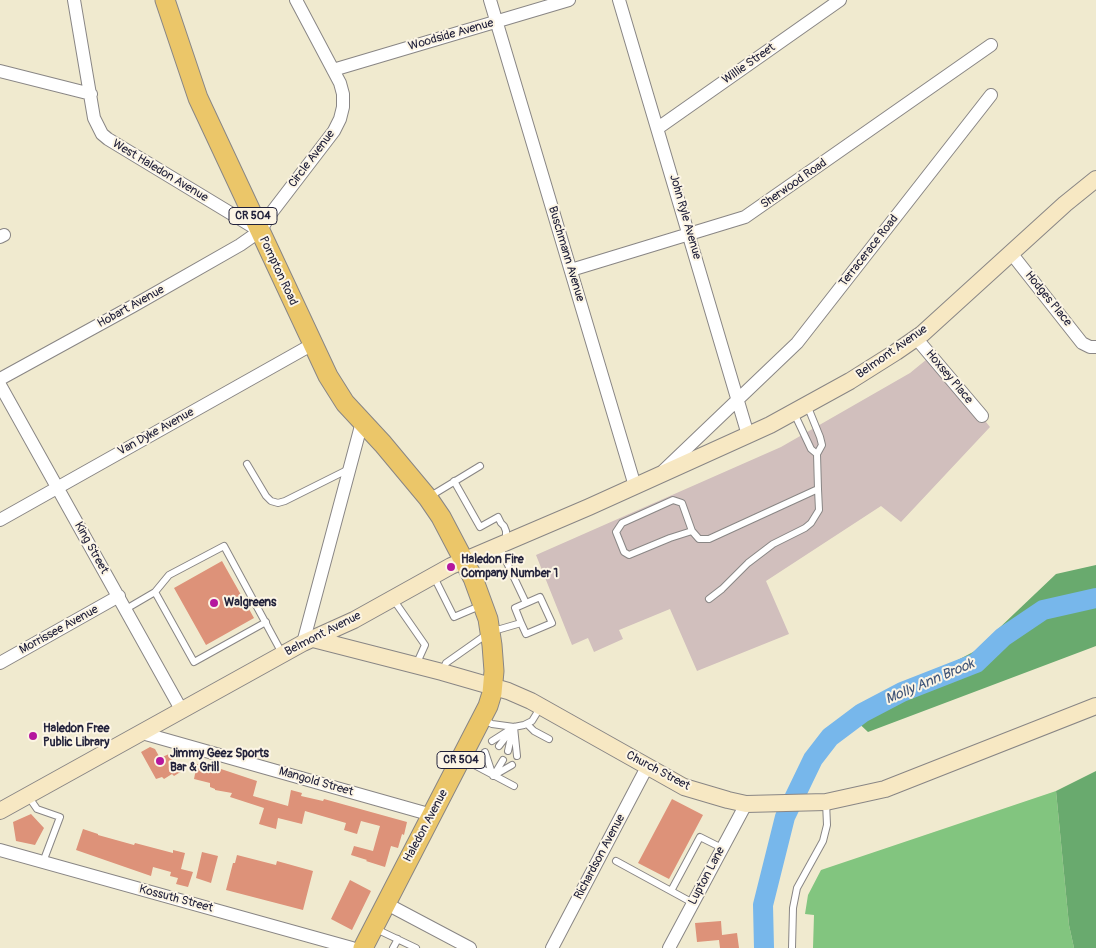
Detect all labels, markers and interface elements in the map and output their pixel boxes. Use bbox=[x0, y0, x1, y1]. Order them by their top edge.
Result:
street label: Woodside Avenue bbox=[407, 16, 495, 54]
street label: Willie Street bbox=[720, 41, 778, 87]
street label: Circle Avenue bbox=[286, 127, 338, 191]
street label: West Haledon Avenue bbox=[110, 137, 210, 205]
street label: Sherwood Road bbox=[758, 156, 830, 212]
street label: John Ryle Avenue bbox=[666, 173, 704, 261]
street label: Buschmann Avenue bbox=[545, 205, 587, 303]
road number: CR 504 bbox=[229, 208, 277, 225]
street label: Terracerace Road bbox=[836, 212, 902, 290]
street label: Pompton Road bbox=[256, 234, 300, 308]
street label: Hodges Place bbox=[1021, 268, 1075, 330]
street label: Hobart Avenue bbox=[95, 283, 167, 331]
street label: Belmont Avenue bbox=[854, 322, 930, 382]
street label: Hoxsey Place bbox=[922, 347, 976, 407]
street label: Van Dyke Avenue bbox=[115, 405, 197, 459]
street label: King Street bbox=[71, 519, 111, 577]
place label: Haledon Fire Company Number 1 bbox=[461, 553, 558, 581]
marker: Haledon Fire Company Number 1 bbox=[445, 561, 457, 573]
place label: Walgreens bbox=[224, 596, 276, 610]
marker: Walgreens bbox=[208, 597, 220, 609]
street label: Morrissee Avenue bbox=[17, 602, 101, 658]
street label: Belmont Avenue bbox=[283, 609, 363, 659]
water label: Molly Ann Brook bbox=[883, 656, 977, 708]
place label: Haledon Free Public Library bbox=[43, 722, 109, 750]
marker: Haledon Free Public Library bbox=[27, 730, 39, 742]
place label: Jimmy Geez Sports Bar & Grill bbox=[170, 747, 269, 775]
street label: Church Street bbox=[624, 748, 692, 794]
road number: CR 504 bbox=[437, 752, 485, 768]
marker: Jimmy Geez Sports Bar & Grill bbox=[154, 755, 166, 767]
street label: Mangold Street bbox=[277, 764, 355, 800]
street label: Haledon Avenue bbox=[401, 787, 451, 865]
street label: Richardson Avenue bbox=[572, 812, 628, 902]
street label: Lupton Lane bbox=[686, 844, 728, 908]
street label: Kossuth Street bbox=[138, 882, 214, 916]

